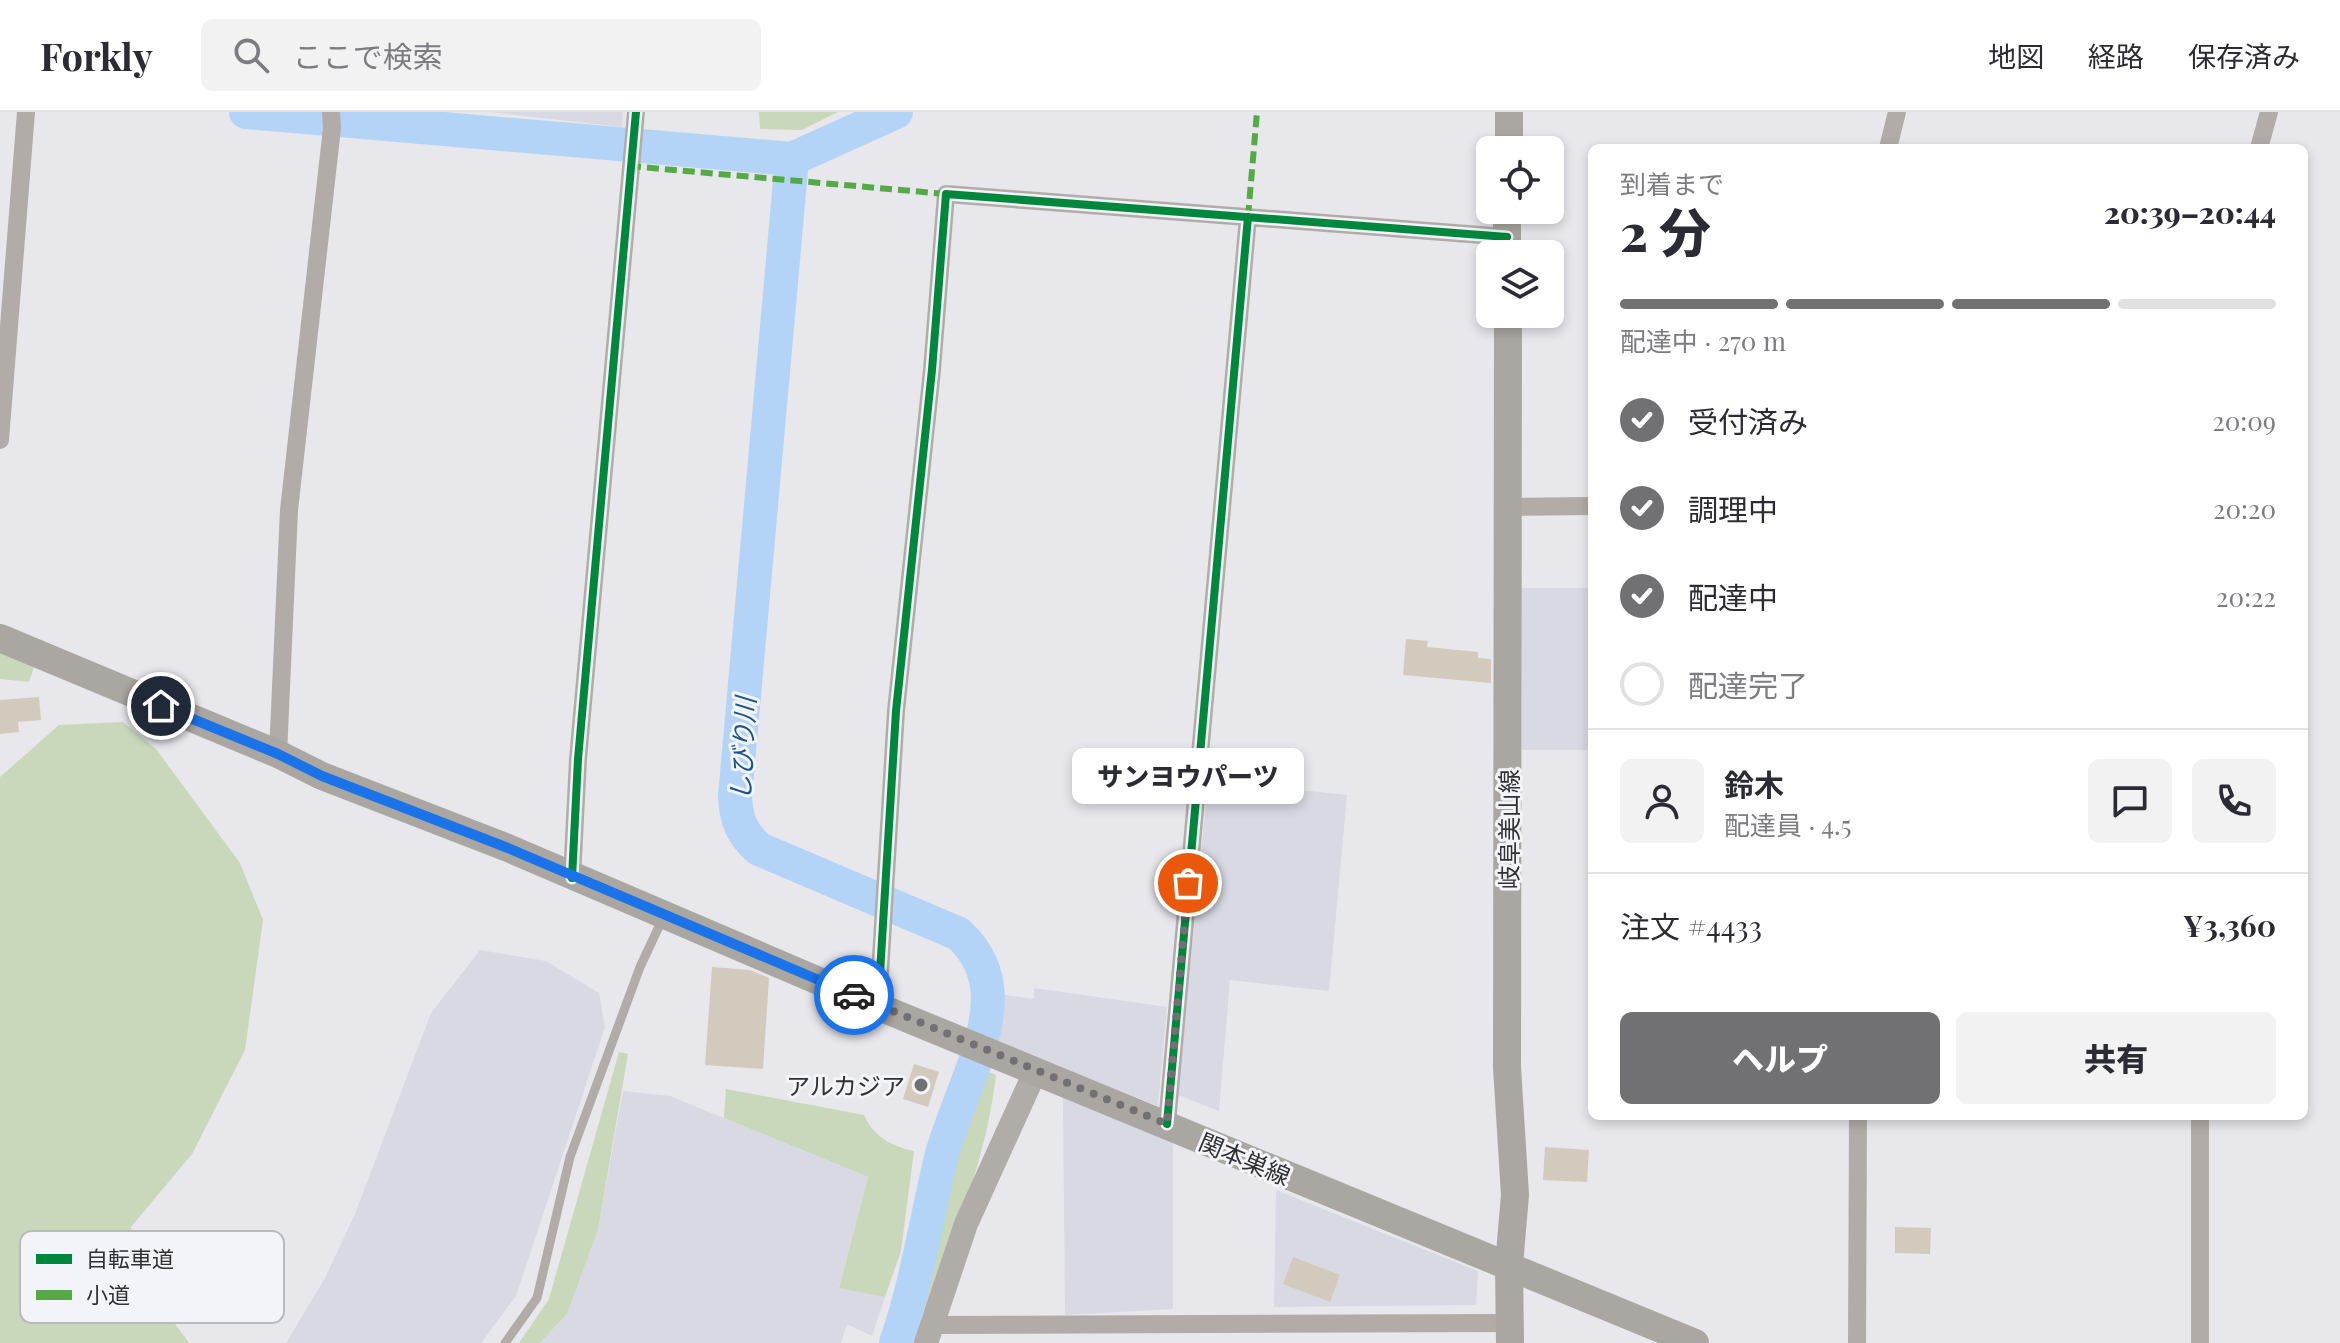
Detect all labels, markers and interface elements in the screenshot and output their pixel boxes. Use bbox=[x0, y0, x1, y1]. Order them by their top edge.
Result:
search box bbox=[201, 19, 761, 91]
text: Forkly bbox=[40, 30, 153, 81]
icon: search bbox=[229, 33, 273, 77]
text: ここで検索 bbox=[293, 36, 443, 76]
text: 地図 bbox=[1988, 37, 2044, 74]
text: 経路 bbox=[2088, 37, 2144, 74]
text: 保存済み bbox=[2188, 37, 2300, 74]
map controls bbox=[1476, 136, 1564, 328]
button: locate bbox=[1476, 136, 1564, 224]
text: 到着まで bbox=[1620, 166, 1724, 201]
text: 20:39–20:44 bbox=[2104, 192, 2276, 232]
text: 2 分 bbox=[1620, 196, 1711, 265]
button: layers bbox=[1476, 240, 1564, 328]
text: 配達中 · 270 m bbox=[1620, 323, 1786, 358]
icon: check bbox=[1620, 398, 1664, 442]
text: 受付済み bbox=[1688, 401, 1808, 441]
text: 20:09 bbox=[2212, 403, 2276, 438]
icon: check bbox=[1620, 486, 1664, 530]
text: 調理中 bbox=[1688, 489, 1778, 529]
text: 20:20 bbox=[2213, 491, 2276, 526]
icon: check bbox=[1620, 574, 1664, 618]
text: 配達中 bbox=[1688, 577, 1778, 617]
text: 20:22 bbox=[2216, 579, 2276, 614]
text: 配達完了 bbox=[1688, 665, 1808, 705]
pin bbox=[127, 672, 195, 740]
icon: home bbox=[139, 684, 183, 728]
water label: しびり川 bbox=[722, 693, 762, 802]
callout: サンヨウパーツ bbox=[1072, 747, 1304, 803]
text: サンヨウパーツ bbox=[1097, 758, 1279, 793]
button: person bbox=[1620, 759, 1704, 843]
button: chat bbox=[2088, 759, 2172, 843]
button: phone bbox=[2192, 759, 2276, 843]
text: 鈴木 bbox=[1724, 764, 1784, 804]
street label: 岐阜美山線 bbox=[1492, 769, 1524, 889]
text: 配達員 · 4.5 bbox=[1724, 807, 1851, 842]
pin bbox=[1154, 849, 1222, 917]
icon: bag bbox=[1166, 861, 1210, 905]
text: ¥3,360 bbox=[2183, 905, 2276, 945]
text: 注文 #4433 bbox=[1620, 906, 1762, 946]
courier bbox=[814, 955, 894, 1035]
icon: car bbox=[832, 973, 876, 1017]
button: ヘルプ bbox=[1620, 1012, 1940, 1104]
button: 共有 bbox=[1956, 1012, 2276, 1104]
place label: アルカジア bbox=[786, 1069, 905, 1101]
marker: アルカジア bbox=[912, 1076, 930, 1094]
street label: 関本巣線 bbox=[1195, 1125, 1295, 1191]
legend bbox=[20, 1231, 284, 1323]
text: 自転車道 bbox=[86, 1243, 174, 1273]
text: 小道 bbox=[86, 1279, 130, 1309]

